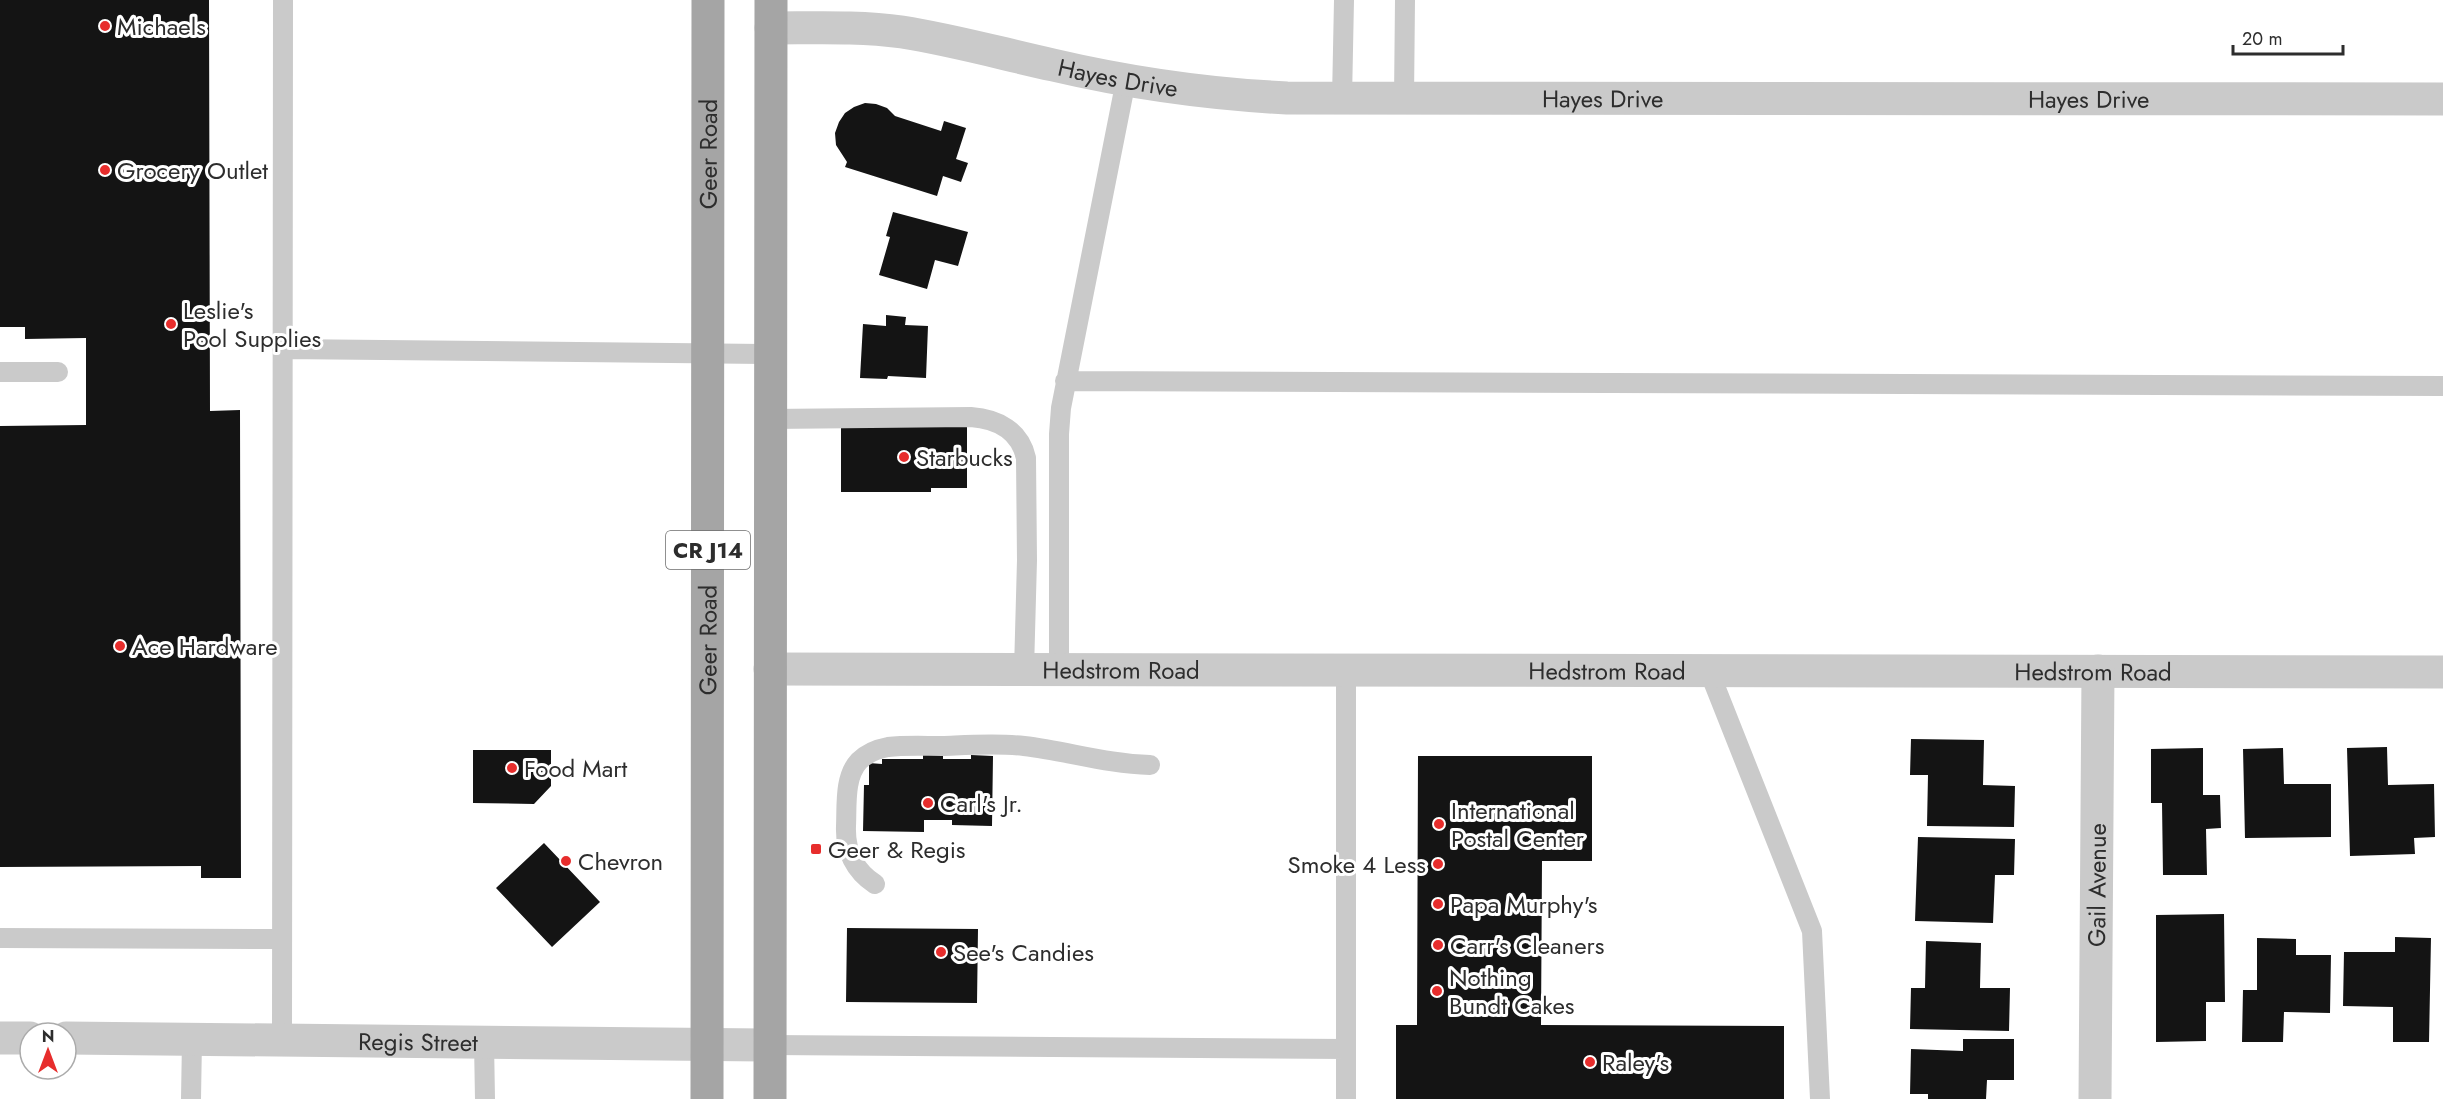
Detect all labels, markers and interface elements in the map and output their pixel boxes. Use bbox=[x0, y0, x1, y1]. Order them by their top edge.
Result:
place label: Michaels bbox=[117, 9, 206, 44]
scale bar bbox=[2233, 18, 2342, 56]
marker: Michaels bbox=[98, 19, 112, 33]
text: 20 m bbox=[2242, 26, 2282, 52]
street label: Hayes Drive bbox=[1055, 49, 1180, 105]
street label: Hayes Drive bbox=[1542, 81, 1663, 116]
street label: Hayes Drive bbox=[2028, 81, 2149, 116]
street label: Geer Road bbox=[690, 99, 725, 209]
place label: Grocery Outlet bbox=[117, 153, 268, 188]
marker: Grocery Outlet bbox=[98, 163, 112, 177]
place label: Leslie's Pool Supplies bbox=[183, 293, 321, 356]
marker: Leslie's Pool Supplies bbox=[164, 317, 178, 331]
place label: Starbucks bbox=[916, 440, 1013, 475]
marker: Starbucks bbox=[897, 450, 911, 464]
road number: CR J14 bbox=[666, 531, 750, 569]
street label: Geer Road bbox=[690, 585, 725, 695]
place label: Ace Hardware bbox=[132, 629, 278, 664]
marker: Ace Hardware bbox=[113, 639, 127, 653]
street label: Hedstrom Road bbox=[1042, 652, 1200, 687]
street label: Hedstrom Road bbox=[1528, 653, 1686, 688]
street label: Hedstrom Road bbox=[2014, 654, 2172, 689]
place label: Food Mart bbox=[524, 751, 628, 786]
marker: Food Mart bbox=[505, 761, 519, 775]
place label: Carl's Jr. bbox=[940, 786, 1023, 821]
place label: International Postal Center bbox=[1451, 793, 1585, 856]
marker: Carl's Jr. bbox=[921, 796, 935, 810]
marker: International Postal Center bbox=[1432, 817, 1446, 831]
street label: Gail Avenue bbox=[2079, 823, 2114, 947]
place label: Geer & Regis bbox=[828, 832, 966, 867]
marker: Geer & Regis bbox=[809, 842, 823, 856]
place label: Chevron bbox=[578, 844, 663, 879]
place label: Smoke 4 Less bbox=[1288, 847, 1426, 882]
marker: Chevron bbox=[559, 854, 573, 868]
marker: Smoke 4 Less bbox=[1431, 857, 1445, 871]
place label: Papa Murphy's bbox=[1450, 887, 1598, 922]
marker: Papa Murphy's bbox=[1431, 897, 1445, 911]
place label: Carr's Cleaners bbox=[1450, 928, 1605, 963]
place label: See's Candies bbox=[953, 935, 1094, 970]
marker: Carr's Cleaners bbox=[1431, 938, 1445, 952]
marker: See's Candies bbox=[934, 945, 948, 959]
place label: Nothing Bundt Cakes bbox=[1449, 960, 1574, 1023]
marker: Nothing Bundt Cakes bbox=[1430, 984, 1444, 998]
north arrow bbox=[18, 1021, 78, 1081]
street label: Regis Street bbox=[358, 1023, 478, 1060]
text: N bbox=[42, 1025, 54, 1048]
place label: Raley's bbox=[1602, 1045, 1669, 1080]
marker: Raley's bbox=[1583, 1055, 1597, 1069]

